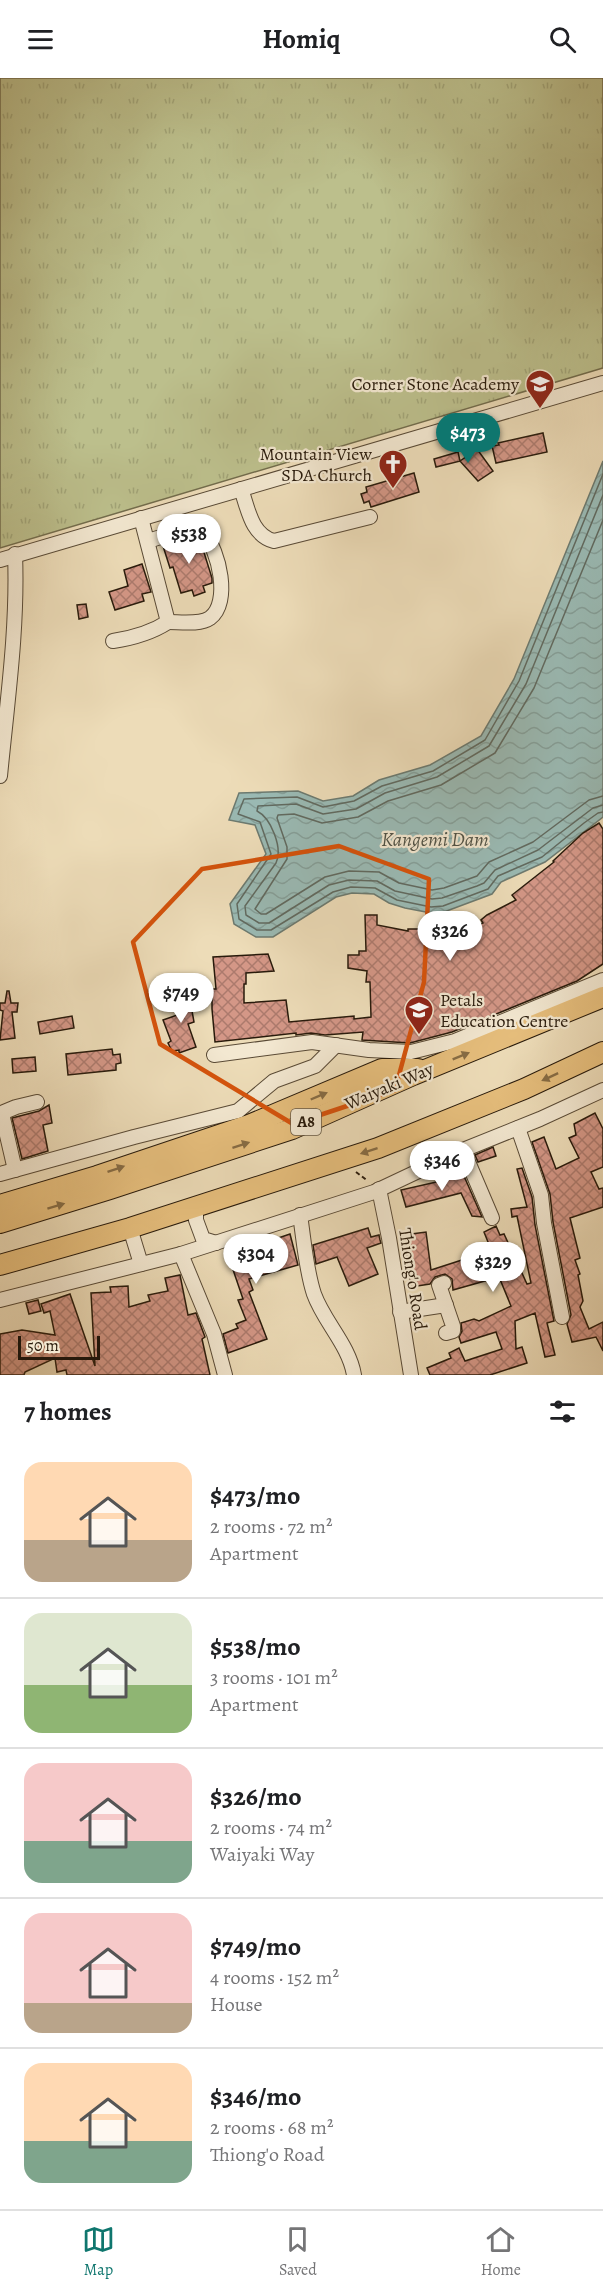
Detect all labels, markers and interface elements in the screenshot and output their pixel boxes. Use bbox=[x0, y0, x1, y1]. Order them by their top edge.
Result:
text: Homiq bbox=[262, 21, 341, 57]
icon: menu bbox=[24, 23, 57, 56]
icon: search bbox=[546, 23, 579, 56]
school or university icon: Corner Stone Academy bbox=[524, 368, 556, 410]
place label: Corner Stone Academy bbox=[351, 372, 520, 396]
pin: $473 bbox=[432, 413, 504, 464]
text: $473 bbox=[450, 419, 486, 446]
place label: Mountain View SDA Church bbox=[260, 442, 372, 487]
church icon: Mountain View SDA Church bbox=[377, 448, 409, 490]
pin: $538 bbox=[153, 514, 225, 565]
text: $538 bbox=[171, 520, 207, 547]
water label: Kangemi Dam bbox=[381, 826, 489, 853]
pin: $326 bbox=[414, 911, 486, 962]
text: $326 bbox=[432, 917, 468, 944]
pin: $749 bbox=[145, 973, 217, 1024]
text: $749 bbox=[163, 979, 199, 1006]
place label: Petals Education Centre bbox=[440, 988, 568, 1033]
school or university icon: Petals Education Centre bbox=[403, 994, 435, 1036]
one-way arrow bbox=[452, 1051, 470, 1061]
street label: Waiyaki Way bbox=[340, 1056, 438, 1116]
one-way arrow bbox=[540, 1072, 558, 1082]
one-way arrow bbox=[310, 1091, 328, 1100]
road number: A8 bbox=[291, 1109, 321, 1135]
one-way arrow bbox=[232, 1140, 250, 1150]
pin: $346 bbox=[406, 1141, 478, 1192]
one-way arrow bbox=[360, 1146, 378, 1156]
text: $346 bbox=[424, 1147, 460, 1174]
one-way arrow bbox=[107, 1164, 125, 1174]
one-way arrow bbox=[47, 1201, 65, 1210]
street label: Thiong'o Road bbox=[393, 1226, 433, 1332]
pin: $304 bbox=[220, 1234, 292, 1285]
text: $304 bbox=[237, 1240, 275, 1267]
pin: $329 bbox=[457, 1242, 529, 1293]
text: $329 bbox=[475, 1248, 511, 1275]
scale bar bbox=[18, 1333, 100, 1360]
text: 50 m bbox=[27, 1335, 59, 1357]
text: 7 homes bbox=[24, 1394, 112, 1429]
icon: filters bbox=[546, 1395, 579, 1428]
text: $473/mo bbox=[210, 1478, 300, 1513]
icon: home bbox=[72, 1486, 144, 1558]
text: 2 rooms · 72 m² bbox=[210, 1513, 332, 1540]
text: Apartment bbox=[210, 1540, 299, 1567]
text: $538/mo bbox=[210, 1629, 301, 1664]
icon: home bbox=[72, 1637, 144, 1709]
text: 3 rooms · 101 m² bbox=[210, 1664, 338, 1691]
text: Apartment bbox=[210, 1691, 299, 1718]
text: $326/mo bbox=[210, 1779, 302, 1814]
icon: home bbox=[72, 1787, 144, 1859]
text: 2 rooms · 74 m² bbox=[210, 1814, 332, 1841]
text: Waiyaki Way bbox=[210, 1841, 314, 1868]
text: $749/mo bbox=[210, 1929, 301, 1964]
icon: home bbox=[72, 1937, 144, 2009]
text: 4 rooms · 152 m² bbox=[210, 1964, 339, 1991]
text: House bbox=[210, 1991, 262, 2018]
text: $346/mo bbox=[210, 2079, 301, 2114]
icon: home bbox=[72, 2087, 144, 2159]
text: 2 rooms · 68 m² bbox=[210, 2114, 334, 2141]
text: Thiong'o Road bbox=[210, 2141, 324, 2168]
tab: Map bbox=[82, 2223, 115, 2281]
tab: Saved bbox=[279, 2223, 317, 2281]
tab: Home bbox=[481, 2223, 521, 2281]

